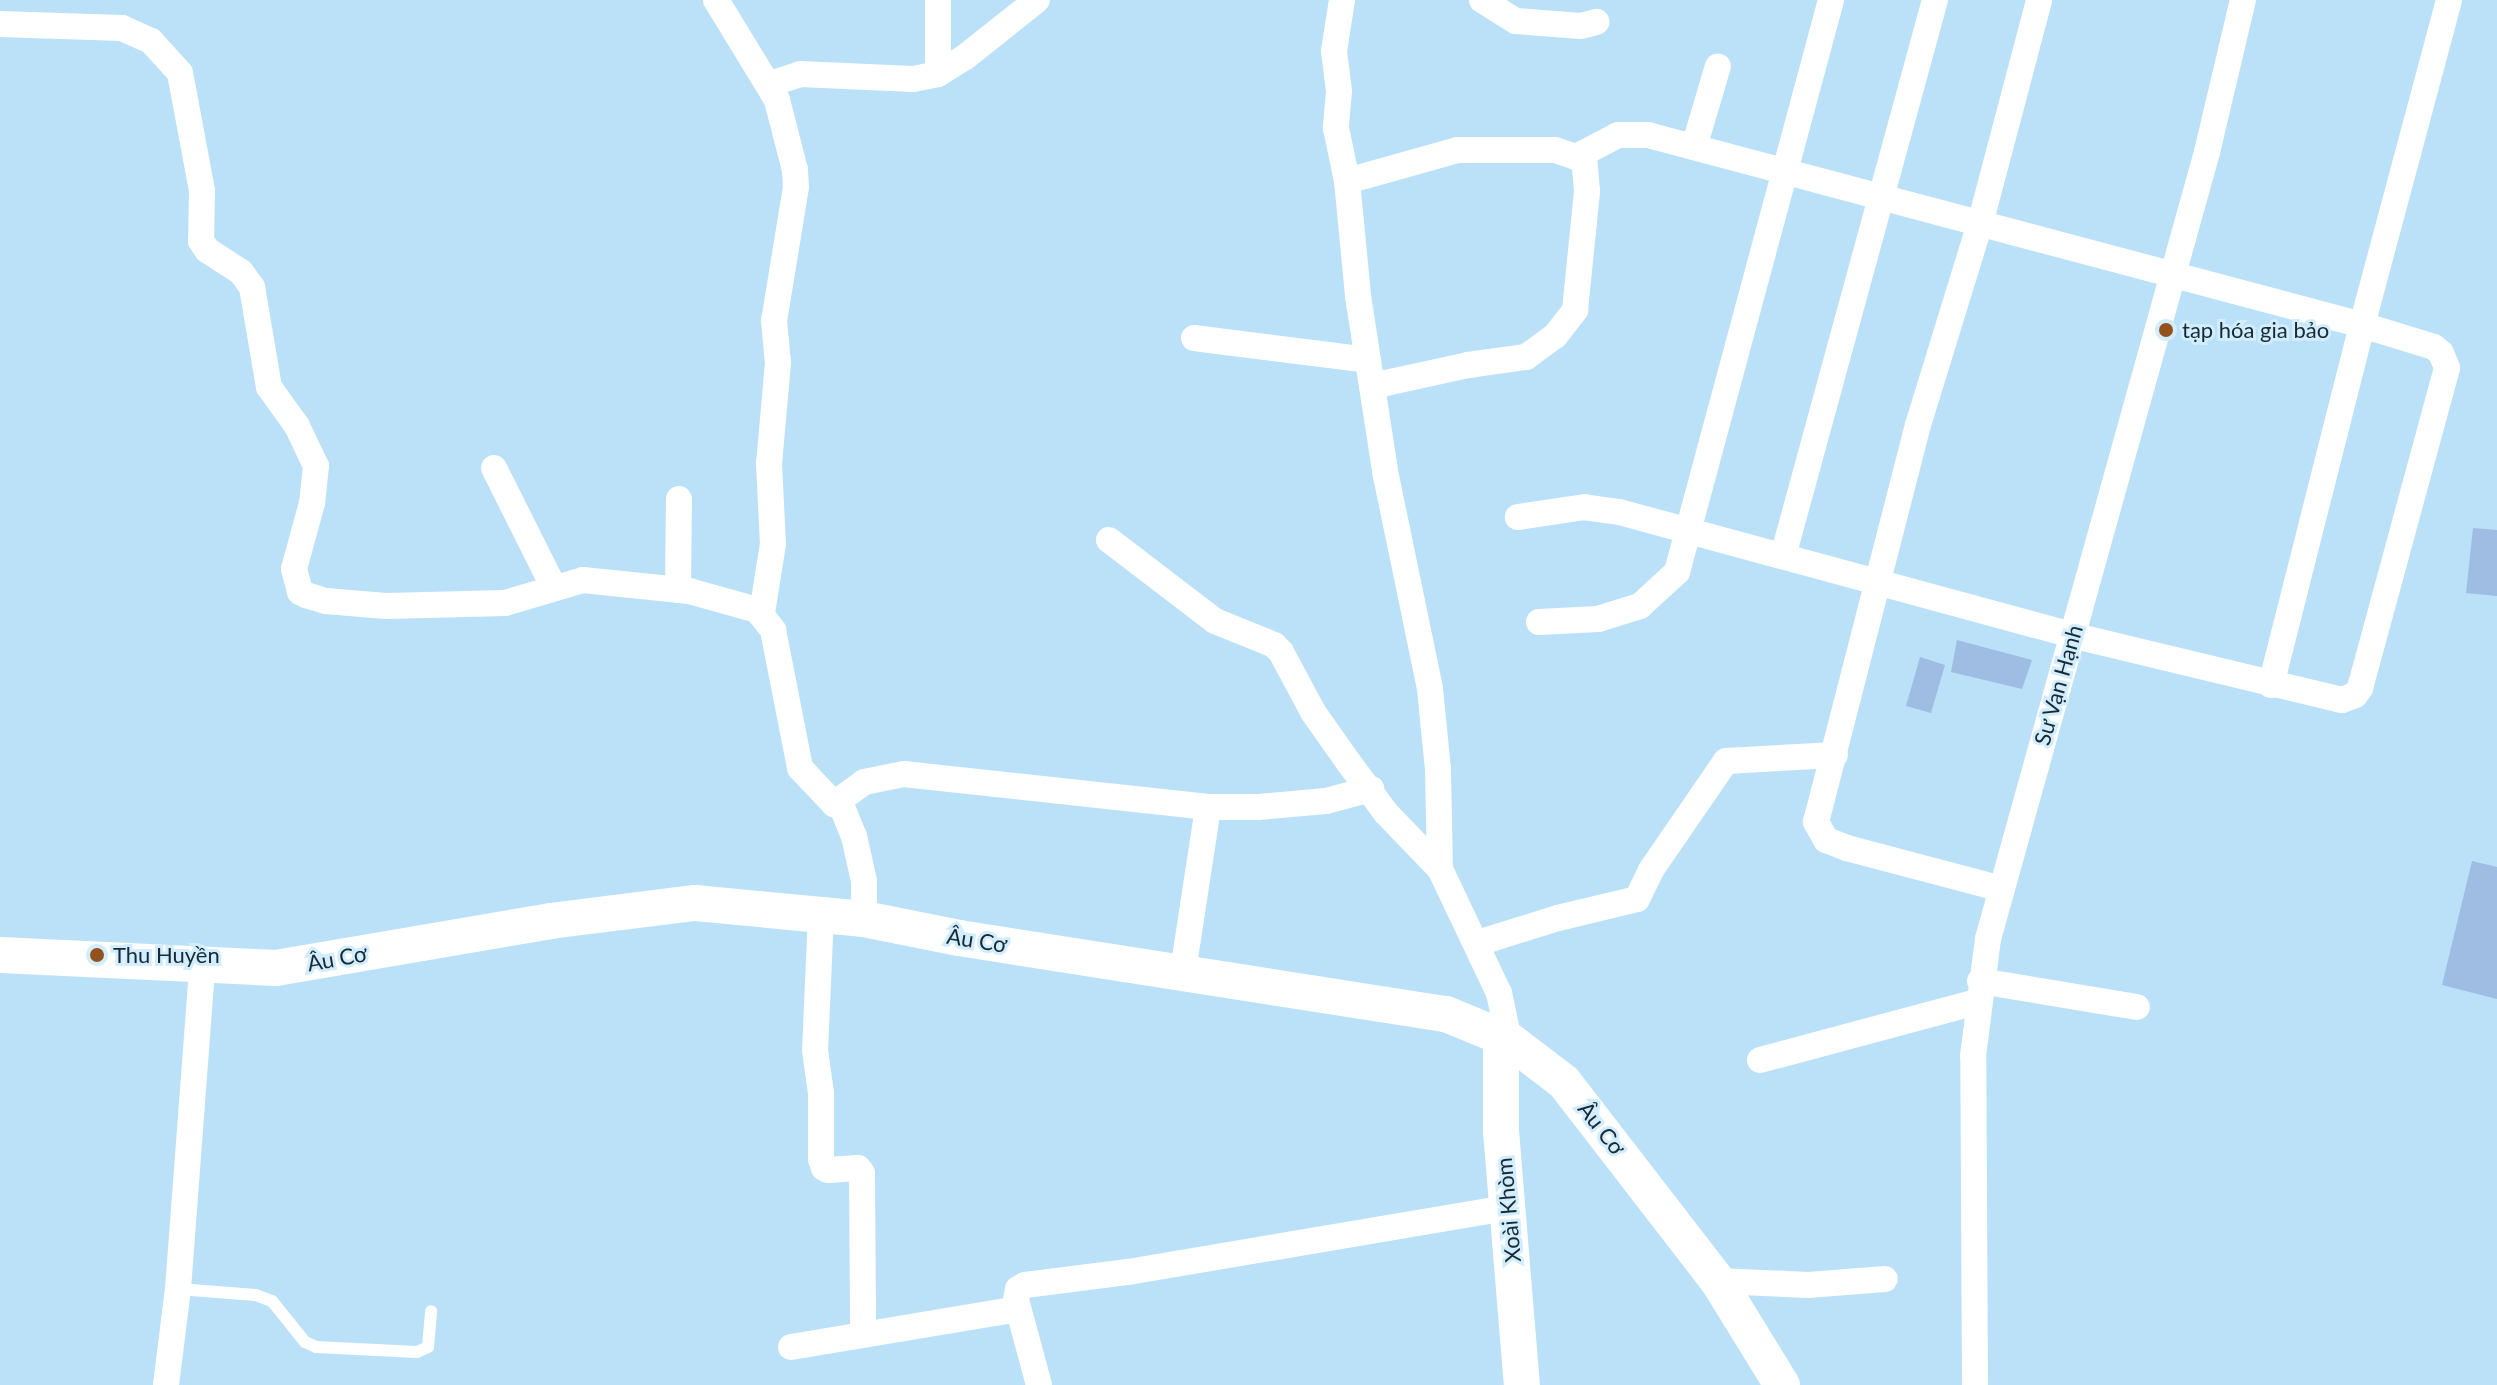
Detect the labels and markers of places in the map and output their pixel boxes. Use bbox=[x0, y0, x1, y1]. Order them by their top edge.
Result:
place label: tạp hóa gia bảo bbox=[2182, 317, 2329, 343]
marker: tạp hóa gia bảo bbox=[2157, 321, 2175, 339]
place label: Thu Huyền bbox=[113, 942, 220, 968]
marker: Thu Huyền bbox=[88, 946, 106, 964]

